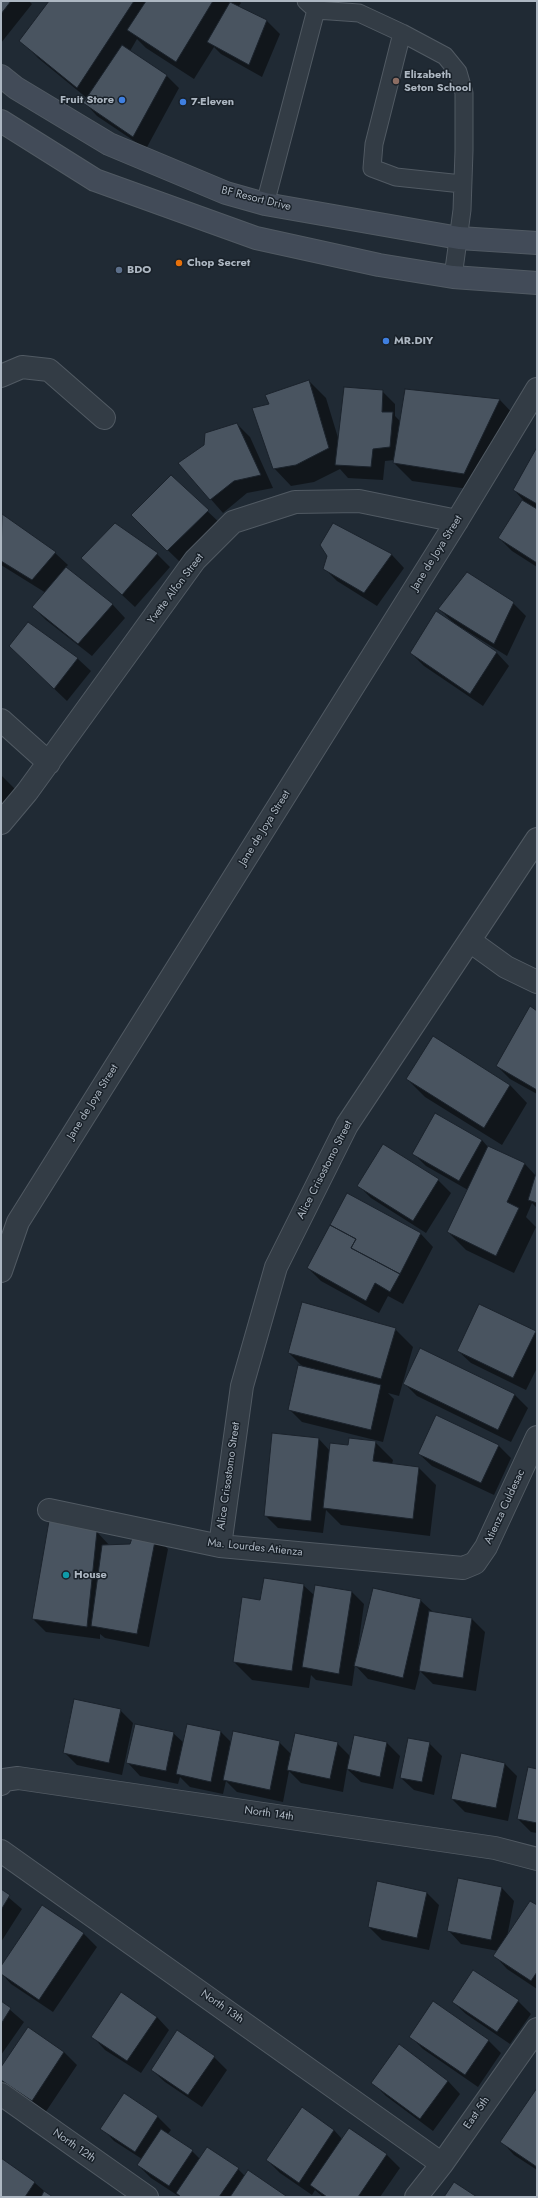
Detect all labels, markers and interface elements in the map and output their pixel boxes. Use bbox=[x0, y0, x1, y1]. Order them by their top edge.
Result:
place label: Elizabeth Seton School bbox=[404, 68, 471, 94]
marker: Elizabeth Seton School bbox=[391, 76, 401, 86]
place label: Fruit Store bbox=[60, 93, 114, 107]
marker: Fruit Store bbox=[117, 95, 127, 105]
place label: 7-Eleven bbox=[191, 95, 234, 109]
marker: 7-Eleven bbox=[178, 97, 188, 107]
street label: BF Resort Drive bbox=[220, 184, 292, 214]
place label: Chop Secret bbox=[187, 256, 250, 270]
marker: Chop Secret bbox=[174, 258, 184, 268]
place label: BDO bbox=[127, 263, 151, 277]
marker: BDO bbox=[114, 265, 124, 275]
place label: MR.DIY bbox=[394, 334, 433, 348]
marker: MR.DIY bbox=[381, 336, 391, 346]
street label: Jane de Joya Street bbox=[409, 513, 465, 593]
street label: Yvette Alfon Street bbox=[145, 551, 207, 627]
street label: Jane de Joya Street bbox=[237, 788, 293, 868]
street label: Jane de Joya Street bbox=[65, 1062, 121, 1142]
street label: Alice Crisostomo Street bbox=[294, 1119, 356, 1221]
street label: Alice Crisostomo Street bbox=[215, 1421, 243, 1531]
street label: Atienza Culdesac bbox=[482, 1468, 528, 1546]
street label: Ma. Lourdes Atienza bbox=[207, 1536, 303, 1560]
place label: House bbox=[74, 1568, 107, 1582]
marker: House bbox=[61, 1570, 71, 1580]
street label: North 14th bbox=[243, 1804, 295, 1824]
street label: North 13th bbox=[198, 1987, 246, 2027]
street label: East 5th bbox=[461, 2094, 493, 2132]
street label: North 12th bbox=[50, 2126, 98, 2166]

